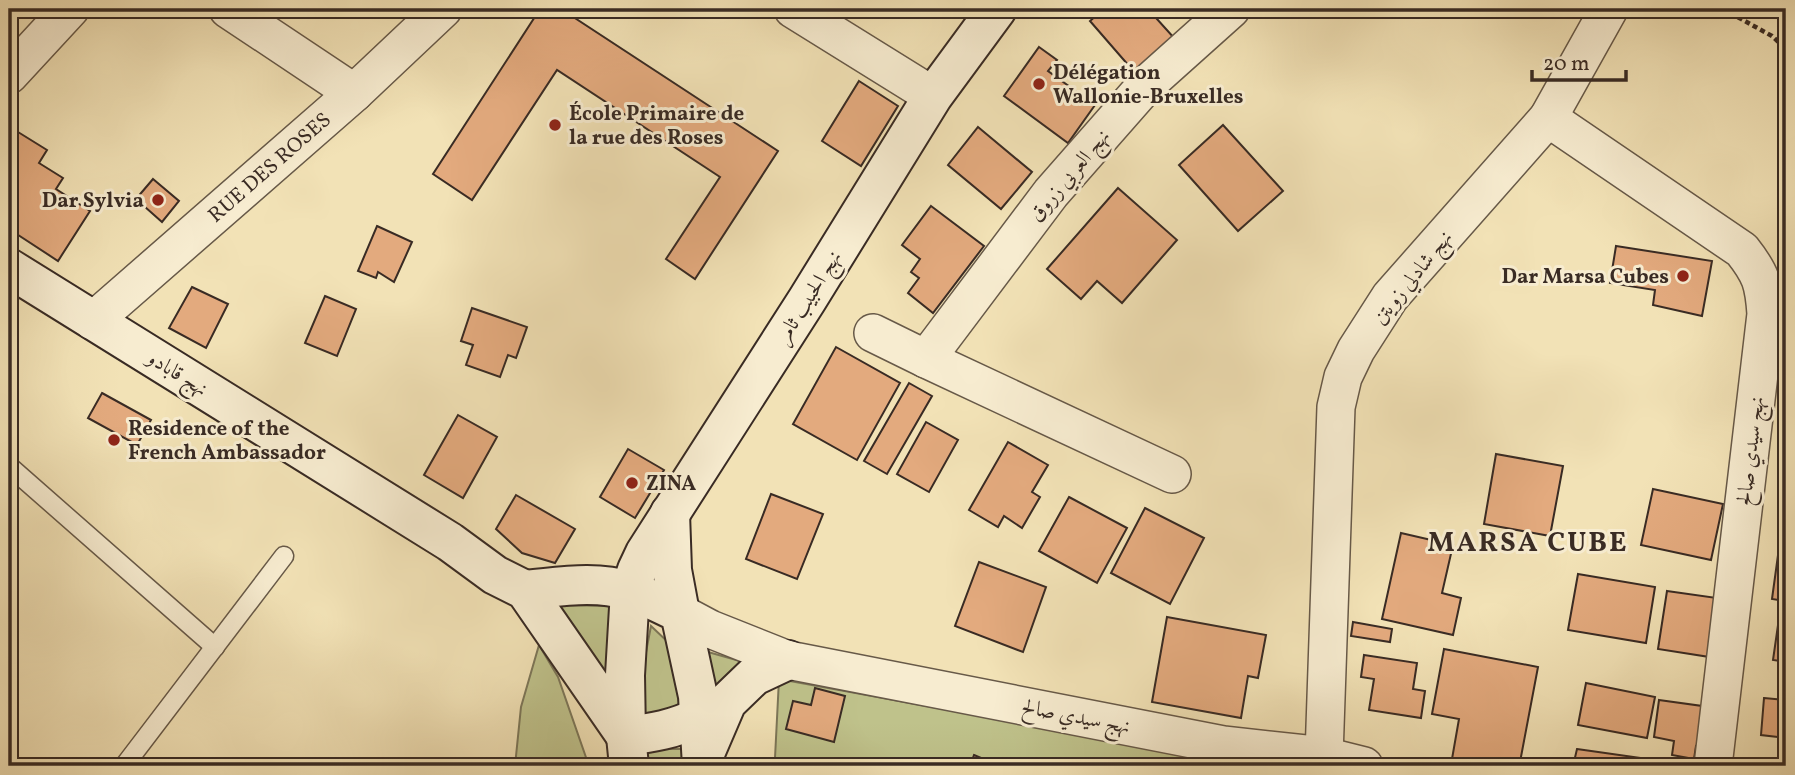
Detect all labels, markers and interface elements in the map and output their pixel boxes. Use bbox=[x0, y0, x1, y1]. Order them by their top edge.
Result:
scale bar bbox=[1532, 38, 1627, 82]
text: 20 m bbox=[1543, 50, 1589, 79]
place label: Délégation Wallonie-Bruxelles bbox=[1053, 59, 1244, 112]
marker: Délégation Wallonie-Bruxelles bbox=[1031, 76, 1047, 92]
place label: École Primaire de la rue des Roses bbox=[569, 100, 744, 153]
street label: RUE DES ROSES bbox=[202, 106, 338, 230]
marker: École Primaire de la rue des Roses bbox=[547, 117, 563, 133]
street label: نهج العربي زروق bbox=[1023, 123, 1120, 230]
place label: Dar Sylvia bbox=[42, 187, 144, 216]
marker: Dar Sylvia bbox=[150, 192, 166, 208]
street label: نهج شادلي زويتن bbox=[1366, 225, 1462, 333]
street label: نهج الحبيب ثامر bbox=[769, 245, 852, 352]
place label: Dar Marsa Cubes bbox=[1501, 263, 1669, 292]
marker: Dar Marsa Cubes bbox=[1675, 268, 1691, 284]
street label: نهج قابادو bbox=[138, 343, 213, 407]
street label: نهج سيدي صالح bbox=[1730, 395, 1776, 508]
place label: Residence of the French Ambassador bbox=[128, 415, 326, 468]
marker: Residence of the French Ambassador bbox=[106, 432, 122, 448]
place label: ZINA bbox=[646, 470, 696, 499]
marker: ZINA bbox=[624, 475, 640, 491]
district label: MARSA CUBE bbox=[1427, 524, 1629, 563]
street label: نهج سيدي صالح bbox=[1018, 693, 1133, 745]

